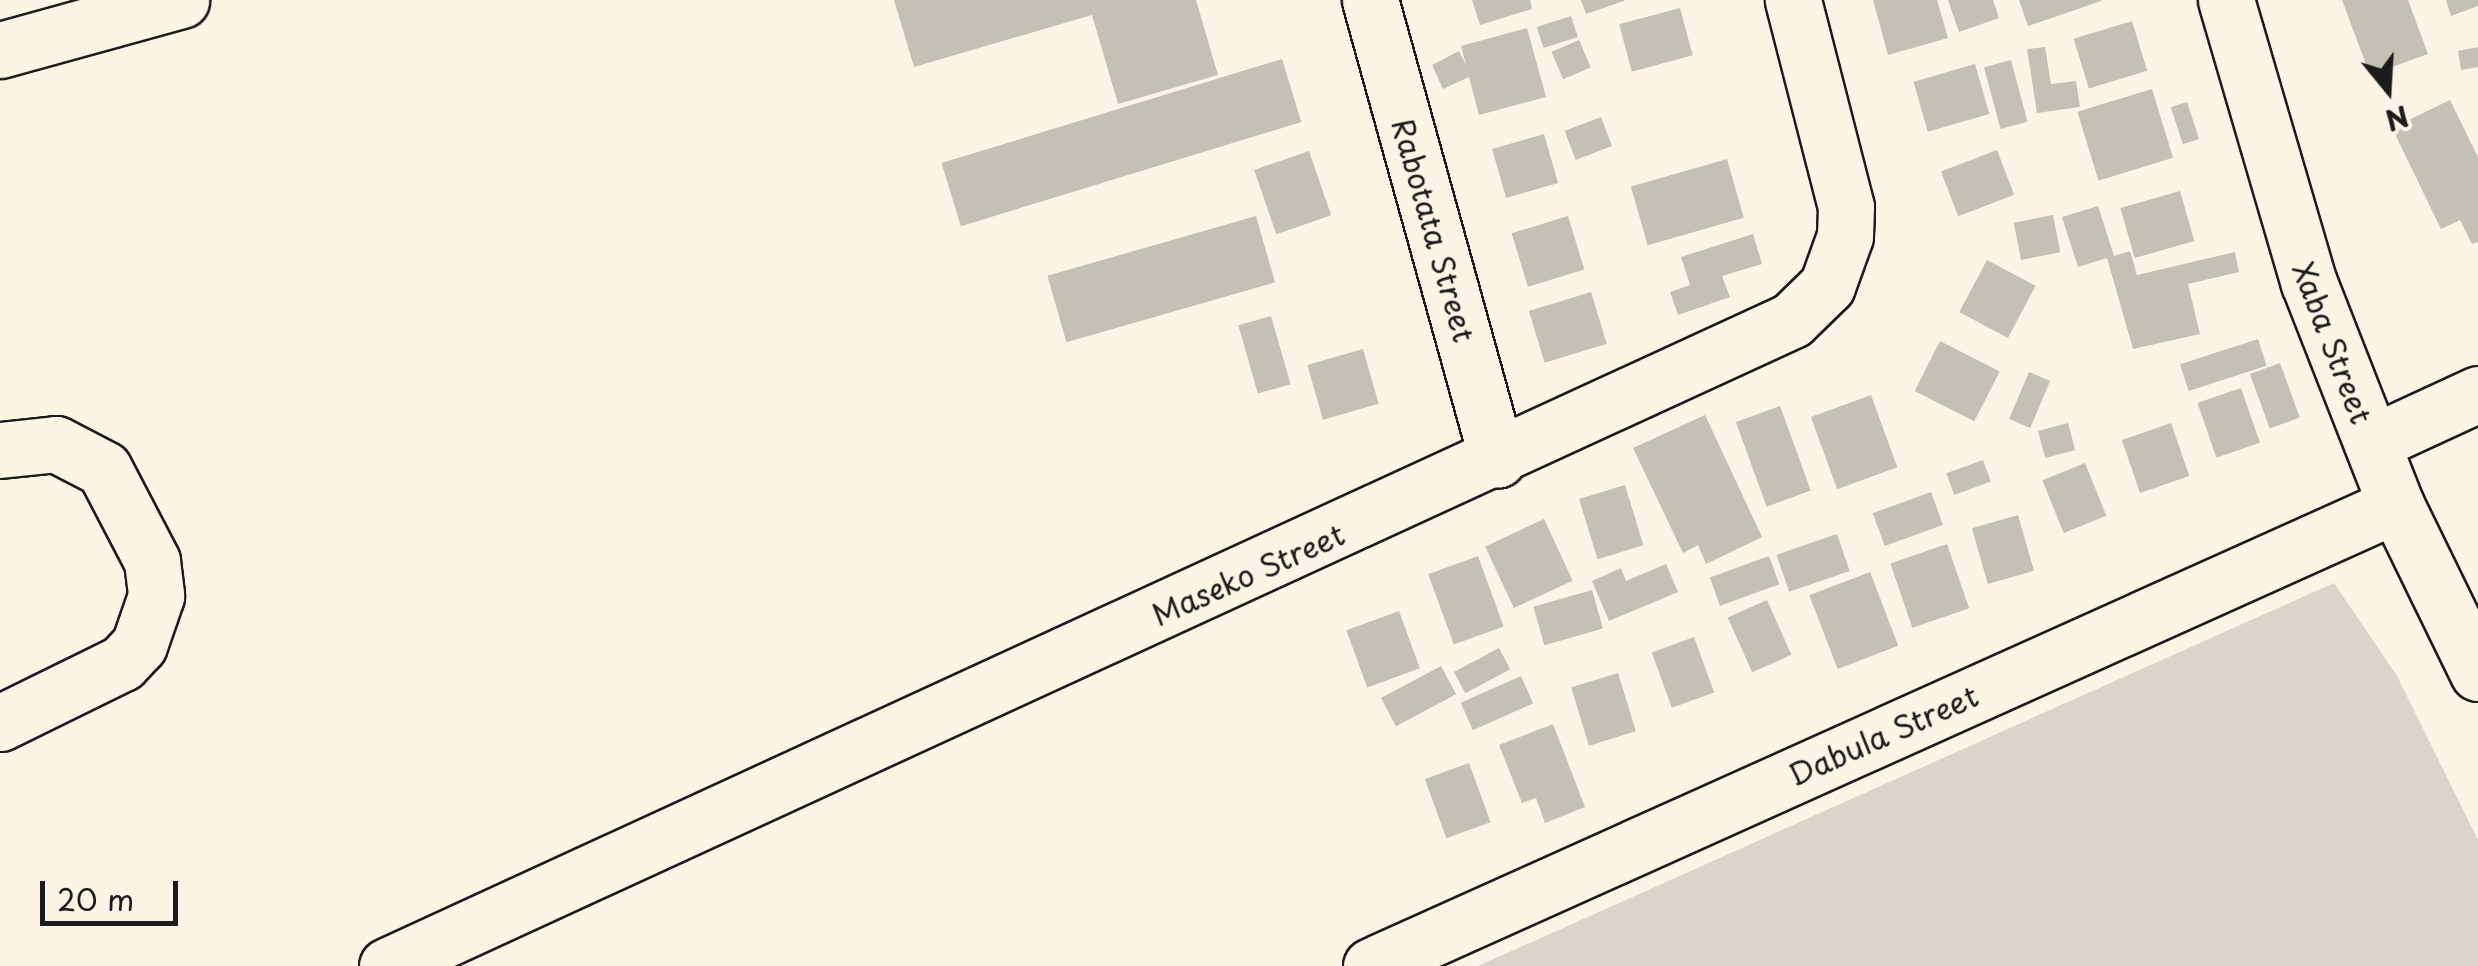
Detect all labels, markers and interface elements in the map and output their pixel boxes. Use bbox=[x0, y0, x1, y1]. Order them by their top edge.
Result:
north arrow bbox=[2338, 40, 2438, 140]
text: N bbox=[2380, 95, 2415, 143]
street label: Rabotata Street bbox=[1385, 113, 1483, 347]
street label: Xaba Street bbox=[2286, 257, 2380, 429]
street label: Maseko Street bbox=[1145, 515, 1351, 633]
street label: Dabula Street bbox=[1783, 677, 1983, 793]
scale bar bbox=[45, 861, 182, 923]
text: 20 m bbox=[57, 876, 134, 921]

